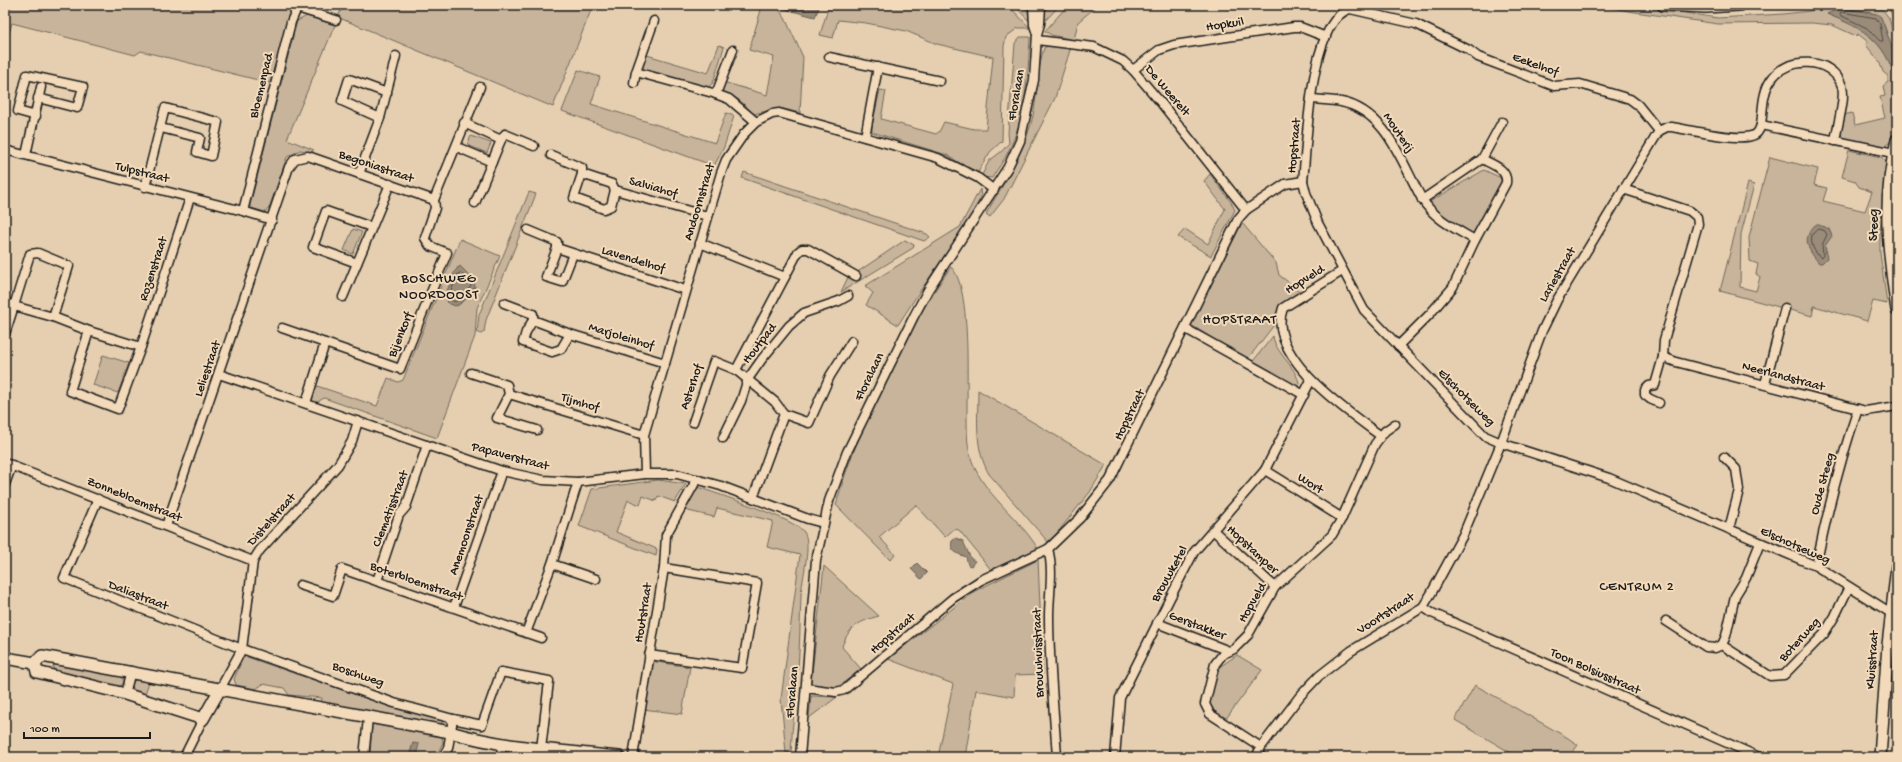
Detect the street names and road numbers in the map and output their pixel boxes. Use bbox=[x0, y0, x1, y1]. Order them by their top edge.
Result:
street label: Hopkuil bbox=[1205, 15, 1245, 35]
street label: Eekelhof bbox=[1510, 50, 1561, 81]
street label: Bloemenpad bbox=[246, 51, 278, 121]
street label: De Weerelt bbox=[1141, 62, 1194, 121]
street label: Floralaan bbox=[1005, 67, 1029, 123]
street label: Mouterij bbox=[1379, 110, 1417, 156]
street label: Hopstraat bbox=[1285, 116, 1305, 174]
street label: Begoniastraat bbox=[336, 147, 417, 187]
street label: Tulpstraat bbox=[113, 159, 172, 187]
street label: Andoornstraat bbox=[681, 160, 719, 243]
street label: Salviahof bbox=[627, 174, 680, 202]
street label: Steeg bbox=[1867, 209, 1882, 241]
street label: Rozenstraat bbox=[137, 233, 172, 303]
street label: Lavendelhof bbox=[599, 243, 667, 277]
street label: Lariestraat bbox=[1536, 244, 1580, 305]
street label: Hopveld bbox=[1283, 261, 1329, 298]
street label: Bijenkorf bbox=[385, 309, 417, 361]
street label: Marjoleinhof bbox=[586, 320, 657, 354]
street label: Houtpad bbox=[740, 320, 781, 367]
street label: Leliestraat bbox=[191, 337, 225, 399]
street label: Floralaan bbox=[852, 350, 888, 404]
street label: Neerlandstraat bbox=[1740, 359, 1828, 396]
street label: Asterhof bbox=[677, 361, 707, 412]
street label: Elschotseweg bbox=[1434, 366, 1498, 430]
street label: Hopstraat bbox=[1111, 385, 1150, 443]
street label: Tijmhof bbox=[558, 390, 602, 416]
street label: Papaverstraat bbox=[469, 439, 552, 475]
street label: Oude Steeg bbox=[1808, 451, 1838, 517]
street label: Clematisstraat bbox=[370, 467, 413, 549]
street label: Wort bbox=[1294, 470, 1327, 499]
street label: Zonnebloemstraat bbox=[84, 474, 185, 527]
street label: Distelstraat bbox=[244, 489, 301, 550]
street label: Anemoonstraat bbox=[446, 491, 488, 577]
street label: Hopstamper bbox=[1223, 522, 1282, 579]
street label: Elschotseweg bbox=[1758, 524, 1832, 568]
street label: Brouwketel bbox=[1148, 543, 1192, 605]
street label: Boterbloemstraat bbox=[367, 559, 466, 605]
street label: Daliastraat bbox=[105, 577, 172, 615]
street label: Hopveld bbox=[1236, 579, 1271, 626]
street label: Houtstraat bbox=[632, 581, 656, 644]
street label: Voortstraat bbox=[1354, 589, 1419, 639]
street label: Brouwhuisstraat bbox=[1030, 606, 1048, 699]
street label: Gerstakker bbox=[1166, 608, 1229, 644]
street label: Hopstraat bbox=[867, 609, 920, 658]
street label: Boterweg bbox=[1776, 615, 1824, 666]
street label: Kluisstraat bbox=[1863, 629, 1883, 690]
street label: Toon Bolsiusstraat bbox=[1547, 645, 1644, 699]
street label: Boschweg bbox=[329, 659, 386, 691]
street label: Floralaan bbox=[783, 665, 803, 719]

